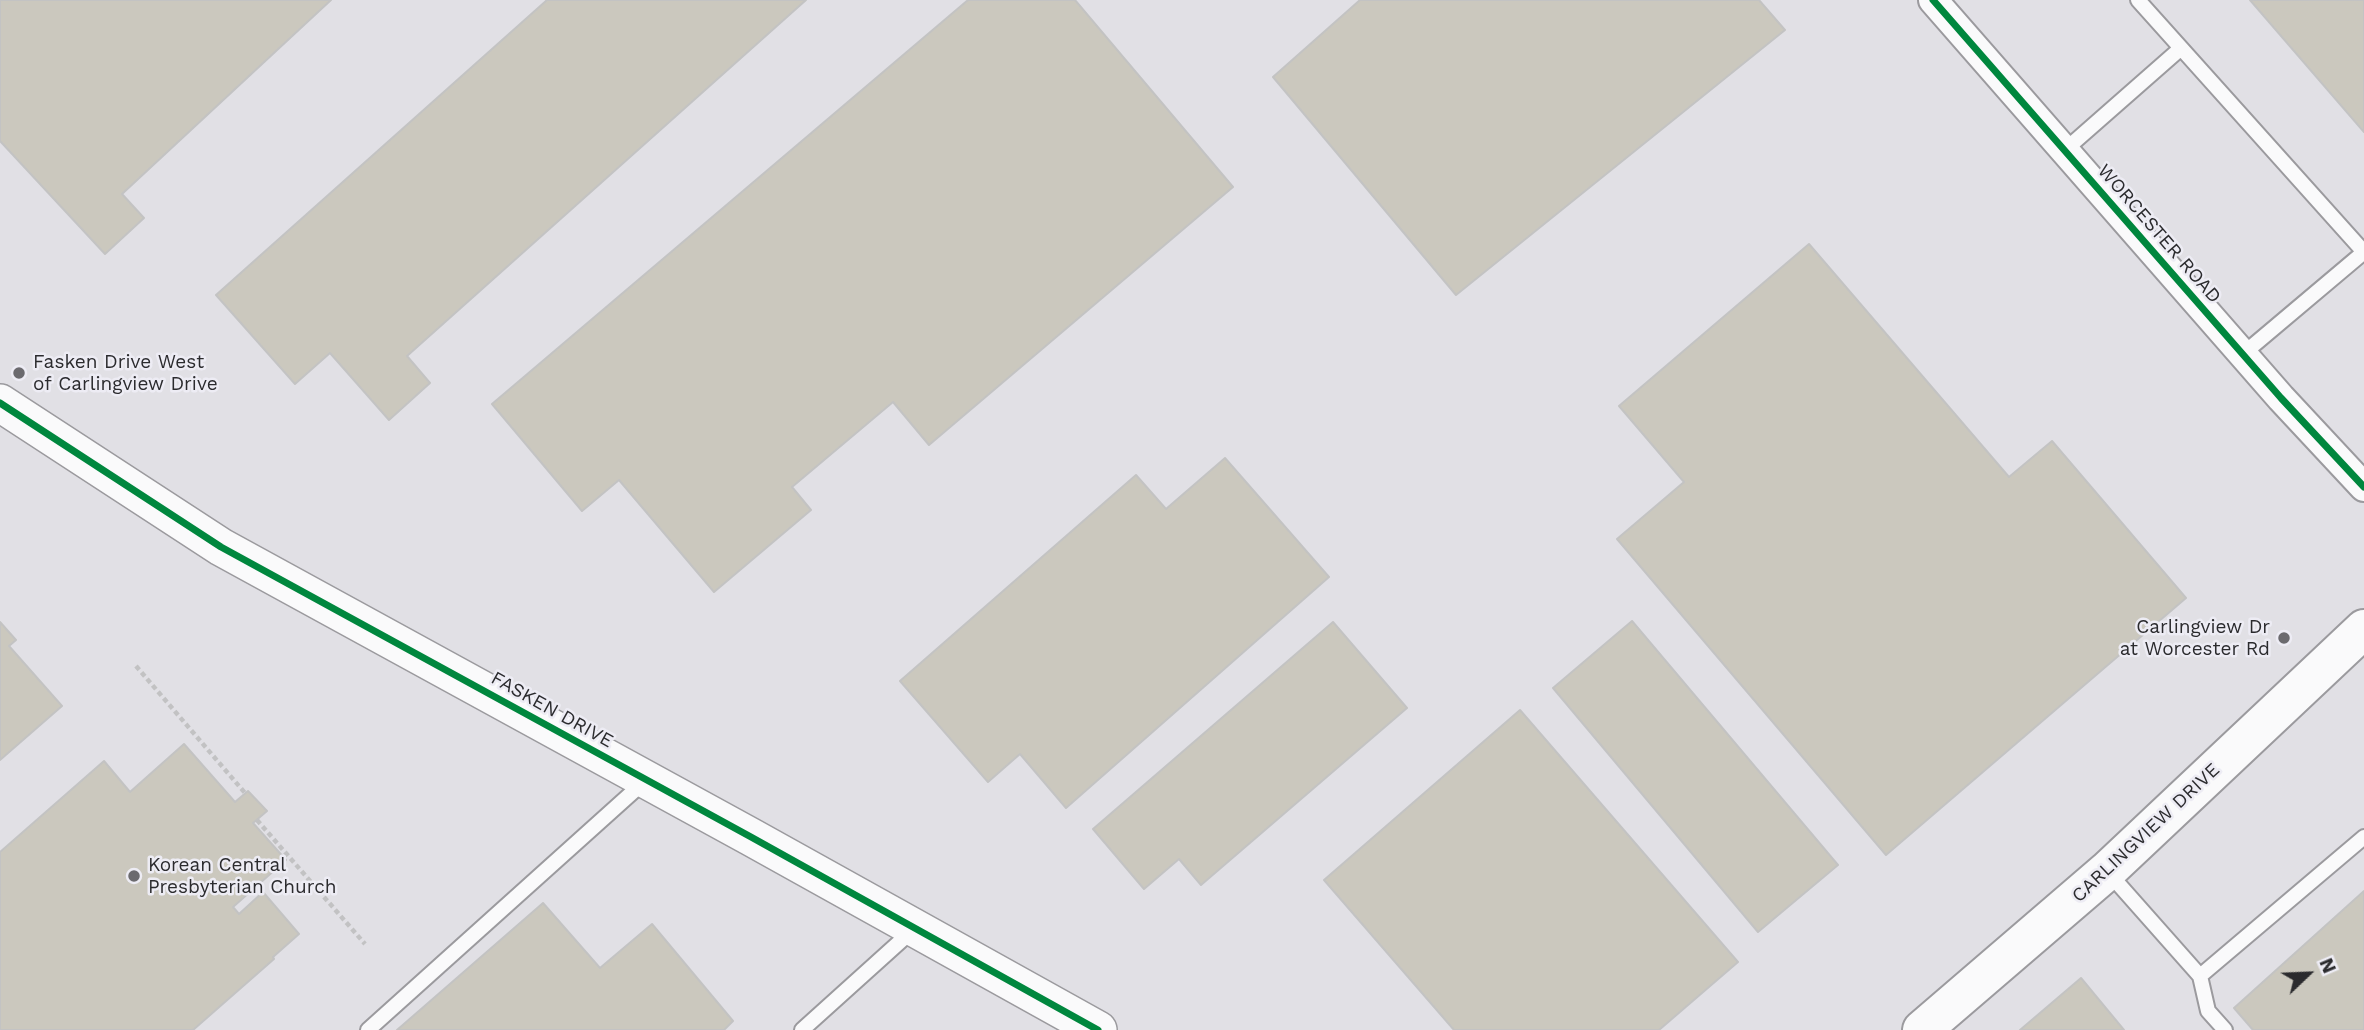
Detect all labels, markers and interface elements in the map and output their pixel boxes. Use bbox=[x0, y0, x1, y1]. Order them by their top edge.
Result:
street label: WORCESTER ROAD bbox=[2092, 160, 2226, 308]
place label: Fasken Drive West of Carlingview Drive bbox=[33, 351, 218, 395]
marker: Fasken Drive West of Carlingview Drive bbox=[11, 365, 27, 381]
place label: Carlingview Dr at Worcester Rd bbox=[2120, 616, 2270, 660]
marker: Carlingview Dr at Worcester Rd bbox=[2276, 630, 2292, 646]
street label: FASKEN DRIVE bbox=[487, 667, 617, 753]
street label: CARLINGVIEW DRIVE bbox=[2067, 759, 2225, 907]
place label: Korean Central Presbyterian Church bbox=[148, 854, 337, 898]
marker: Korean Central Presbyterian Church bbox=[126, 868, 142, 884]
north arrow bbox=[2273, 939, 2343, 1009]
text: N bbox=[2314, 955, 2341, 977]

